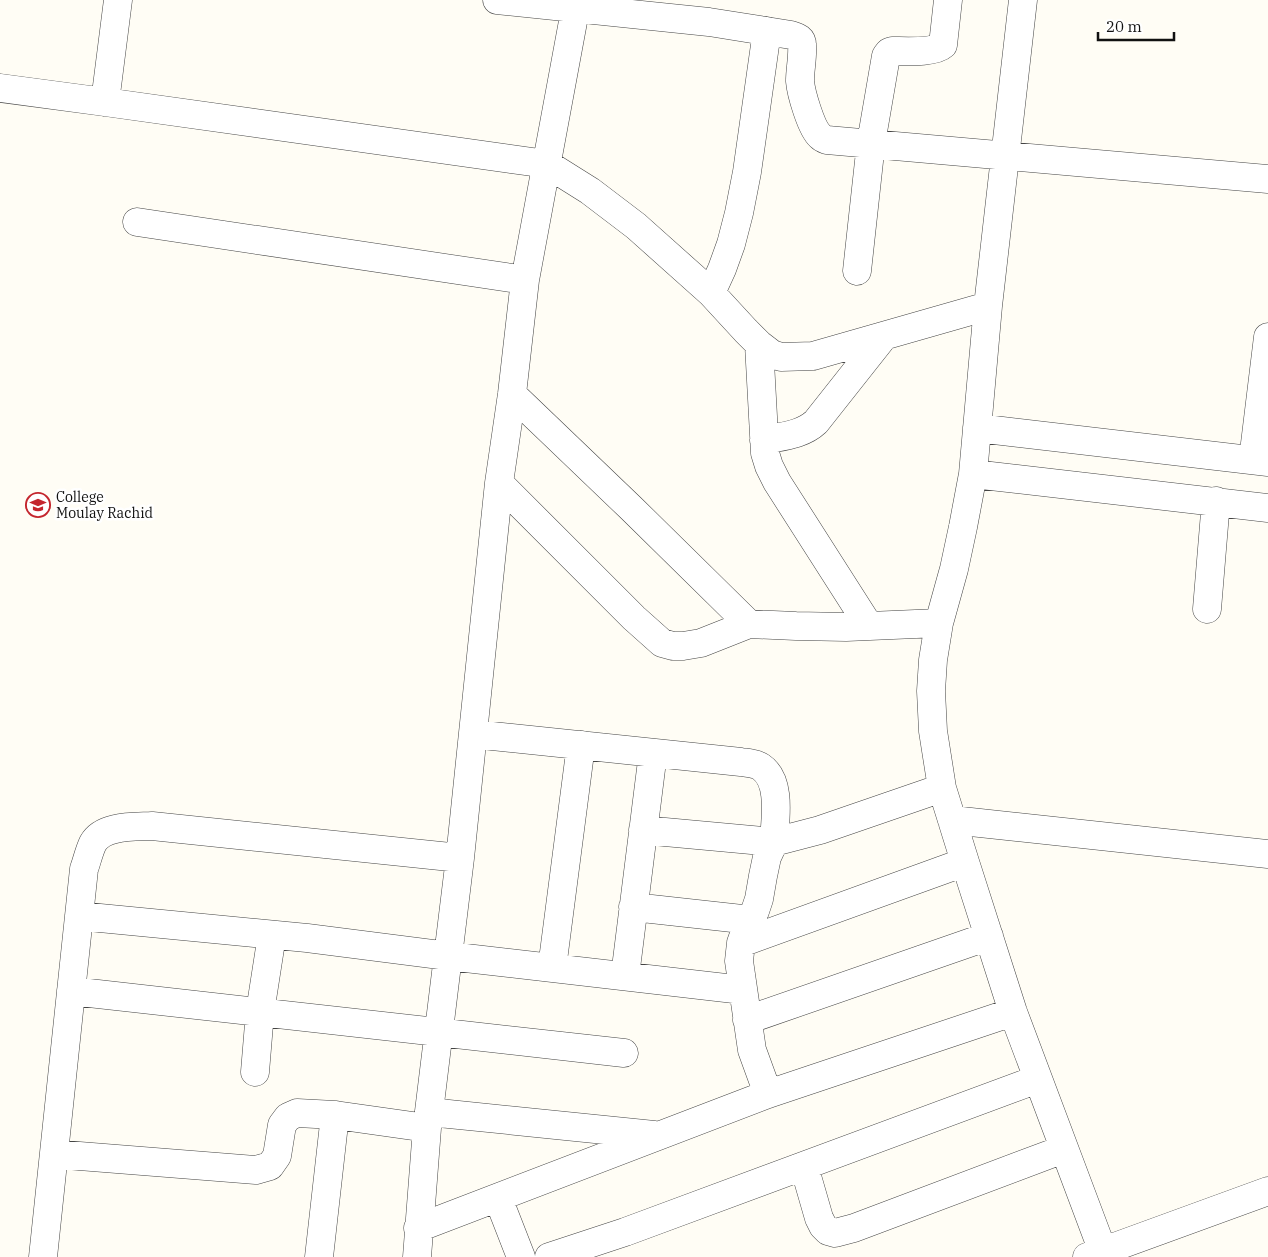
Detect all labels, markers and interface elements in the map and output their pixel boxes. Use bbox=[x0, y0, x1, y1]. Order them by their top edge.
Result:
scale bar bbox=[1098, 10, 1174, 42]
text: 20 m bbox=[1106, 17, 1142, 36]
place label: College Moulay Rachid bbox=[56, 488, 154, 522]
school or university icon: College Moulay Rachid bbox=[25, 492, 51, 518]

